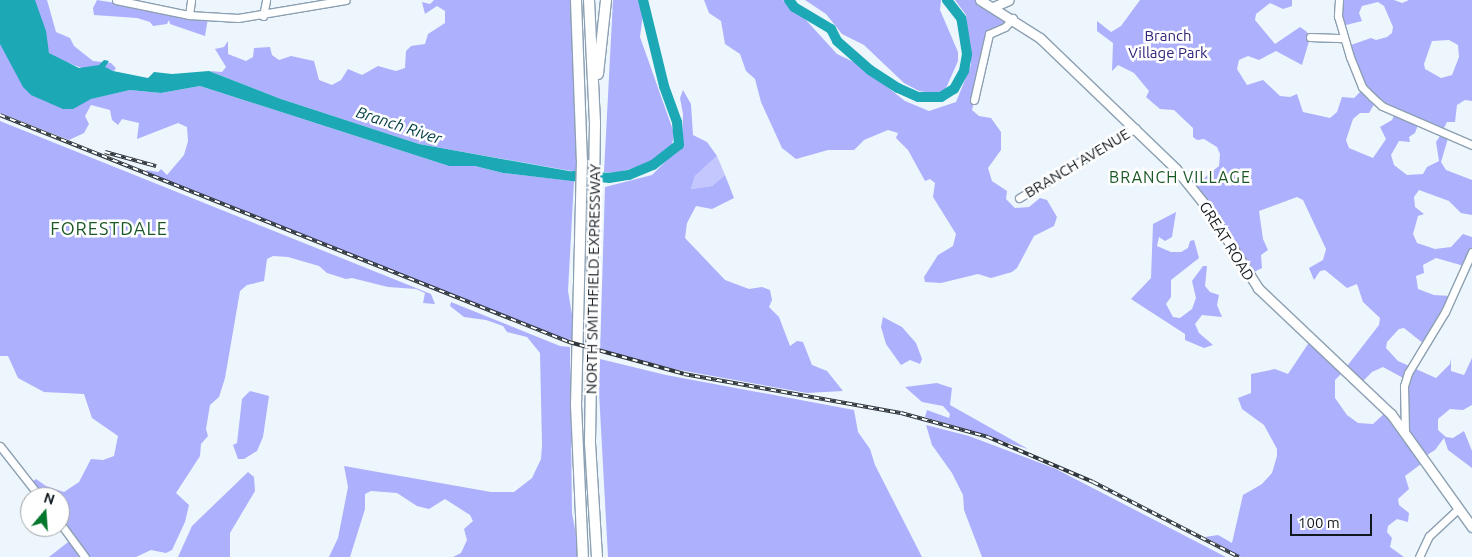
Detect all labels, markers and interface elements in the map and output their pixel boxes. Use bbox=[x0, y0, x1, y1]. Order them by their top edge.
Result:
park label: Branch Village Park bbox=[1128, 26, 1208, 61]
water label: Branch River bbox=[354, 102, 444, 148]
street label: BRANCH AVENUE bbox=[1021, 125, 1133, 201]
street label: NORTH SMITHFIELD EXPRESSWAY bbox=[582, 164, 604, 394]
district label: BRANCH VILLAGE bbox=[1107, 167, 1253, 187]
street label: GREAT ROAD bbox=[1196, 198, 1258, 284]
district label: FORESTDALE bbox=[49, 217, 169, 239]
north arrow bbox=[20, 487, 70, 537]
text: N bbox=[42, 489, 57, 508]
scale bar bbox=[1292, 504, 1374, 536]
text: 100 m bbox=[1298, 514, 1340, 531]

